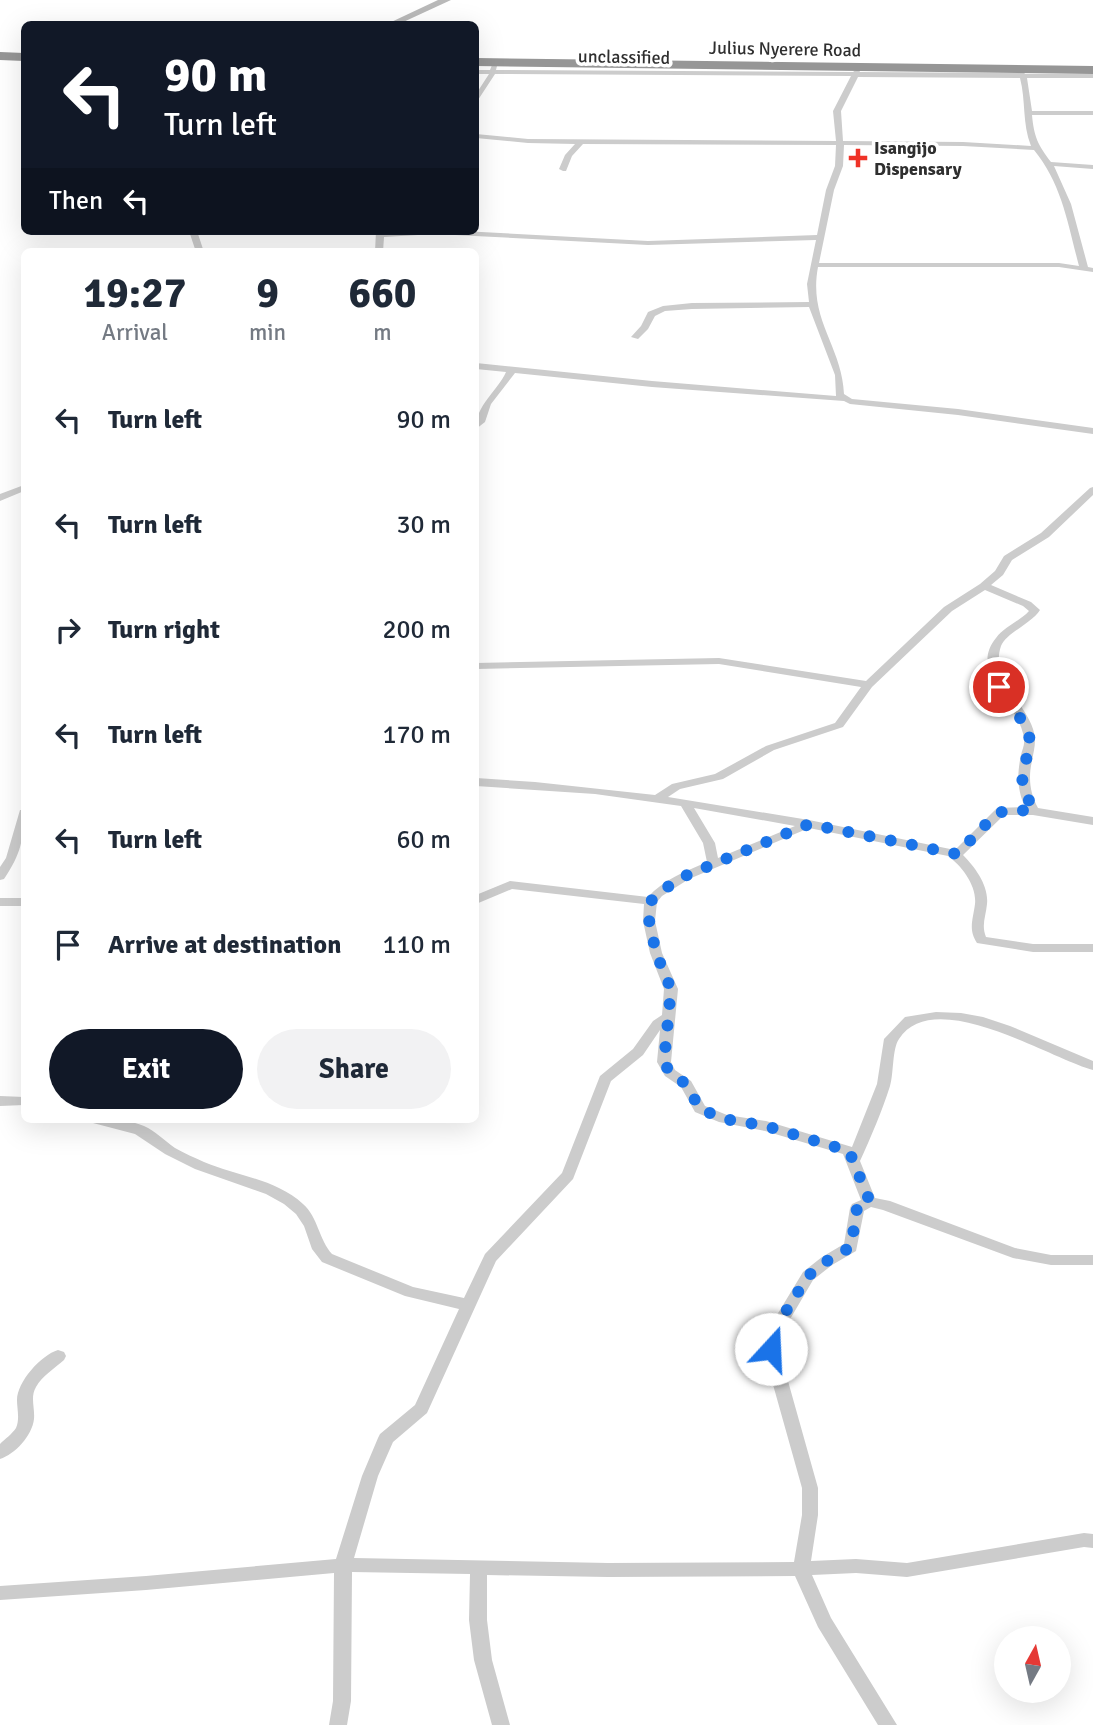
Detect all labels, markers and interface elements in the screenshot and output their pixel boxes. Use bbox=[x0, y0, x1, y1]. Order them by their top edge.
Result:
street label: Julius Nyerere Road bbox=[709, 37, 861, 61]
text: 90 m bbox=[164, 45, 267, 105]
street label: unclassified bbox=[578, 45, 670, 69]
icon: left bbox=[49, 49, 140, 140]
text: Turn left bbox=[164, 105, 277, 144]
place label: Isangijo Dispensary bbox=[874, 137, 962, 180]
marker: Isangijo Dispensary bbox=[848, 148, 868, 168]
icon: left bbox=[117, 182, 155, 220]
text: Then bbox=[49, 185, 103, 217]
text: 19:27 bbox=[83, 268, 187, 319]
text: 9 bbox=[256, 268, 279, 319]
text: 660 bbox=[348, 268, 417, 319]
text: Arrival bbox=[102, 318, 168, 347]
text: min bbox=[249, 318, 286, 347]
text: m bbox=[373, 318, 392, 347]
icon: left bbox=[49, 401, 87, 439]
text: Turn left bbox=[108, 404, 202, 436]
text: 90 m bbox=[396, 404, 451, 436]
icon: left bbox=[49, 506, 87, 544]
text: Turn left bbox=[108, 509, 202, 541]
text: 30 m bbox=[396, 509, 451, 541]
icon: right bbox=[49, 611, 87, 649]
text: Turn right bbox=[108, 614, 220, 646]
text: 200 m bbox=[382, 614, 451, 646]
pin bbox=[969, 657, 1029, 717]
icon: arrive bbox=[980, 668, 1018, 706]
icon: left bbox=[49, 716, 87, 754]
text: Turn left bbox=[108, 719, 202, 751]
text: 170 m bbox=[382, 719, 451, 751]
icon: left bbox=[49, 821, 87, 859]
text: Turn left bbox=[108, 824, 202, 856]
text: 60 m bbox=[396, 824, 451, 856]
icon: arrive bbox=[49, 926, 87, 964]
text: Arrive at destination bbox=[108, 929, 341, 961]
text: 110 m bbox=[382, 929, 451, 961]
button: Exit bbox=[49, 1029, 243, 1109]
button: Share bbox=[257, 1029, 451, 1109]
position arrow bbox=[734, 1312, 808, 1386]
north arrow bbox=[994, 1626, 1071, 1703]
map controls bbox=[994, 1626, 1071, 1703]

